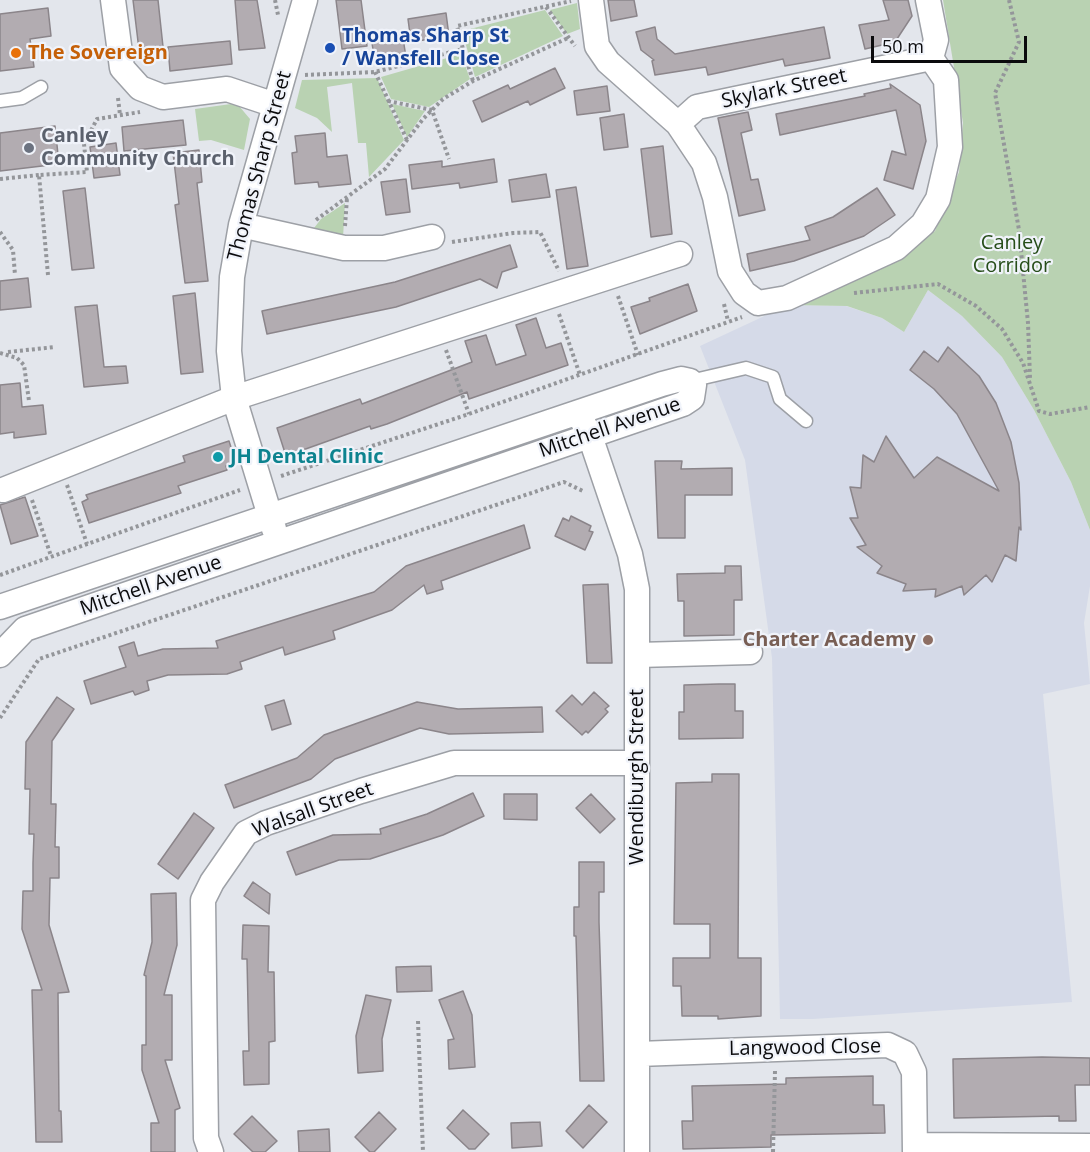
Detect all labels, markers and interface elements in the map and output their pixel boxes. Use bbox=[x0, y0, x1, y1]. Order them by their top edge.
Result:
place label: Thomas Sharp St / Wansfell Close bbox=[342, 24, 509, 71]
scale bar bbox=[874, 24, 1030, 62]
text: 50 m bbox=[882, 34, 924, 58]
place label: The Sovereign bbox=[28, 41, 168, 65]
marker: Thomas Sharp St / Wansfell Close bbox=[323, 41, 337, 55]
marker: The Sovereign bbox=[9, 46, 23, 60]
street label: Skylark Street bbox=[719, 64, 849, 114]
street label: Thomas Sharp Street bbox=[223, 68, 297, 264]
place label: Canley Community Church bbox=[41, 124, 235, 171]
marker: Canley Community Church bbox=[22, 141, 36, 155]
park label: Canley Corridor bbox=[973, 231, 1051, 278]
street label: Mitchell Avenue bbox=[536, 393, 684, 463]
place label: JH Dental Clinic bbox=[230, 445, 383, 469]
marker: JH Dental Clinic bbox=[211, 450, 225, 464]
street label: Mitchell Avenue bbox=[77, 551, 225, 621]
place label: Charter Academy bbox=[743, 628, 916, 652]
marker: Charter Academy bbox=[921, 633, 935, 647]
street label: Wendiburgh Street bbox=[625, 689, 649, 865]
street label: Walsall Street bbox=[249, 777, 377, 843]
street label: Langwood Close bbox=[729, 1035, 881, 1061]

